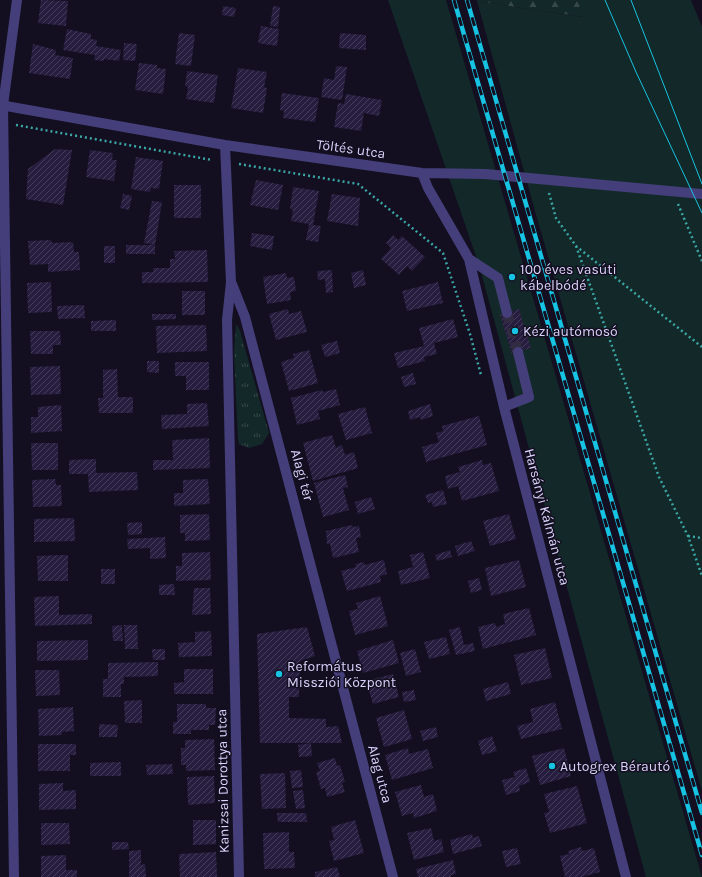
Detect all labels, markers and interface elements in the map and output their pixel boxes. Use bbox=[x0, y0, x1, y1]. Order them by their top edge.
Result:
street label: Töltés utca bbox=[316, 136, 386, 162]
place label: 100 éves vasúti kábelbódé bbox=[520, 261, 617, 294]
marker: 100 éves vasúti kábelbódé bbox=[507, 272, 517, 282]
place label: Kézi autómosó bbox=[523, 323, 618, 340]
marker: Kézi autómosó bbox=[510, 326, 520, 336]
street label: Alagi tér bbox=[287, 447, 317, 503]
street label: Harsányi Kálmán utca bbox=[521, 447, 573, 587]
place label: Református Missziói Központ bbox=[287, 658, 396, 691]
marker: Református Missziói Központ bbox=[274, 669, 284, 679]
street label: Kanizsai Dorottya utca bbox=[213, 709, 233, 853]
street label: Alag utca bbox=[364, 743, 396, 805]
place label: Autogrex Bérautó bbox=[560, 758, 670, 775]
marker: Autogrex Bérautó bbox=[547, 761, 557, 771]

